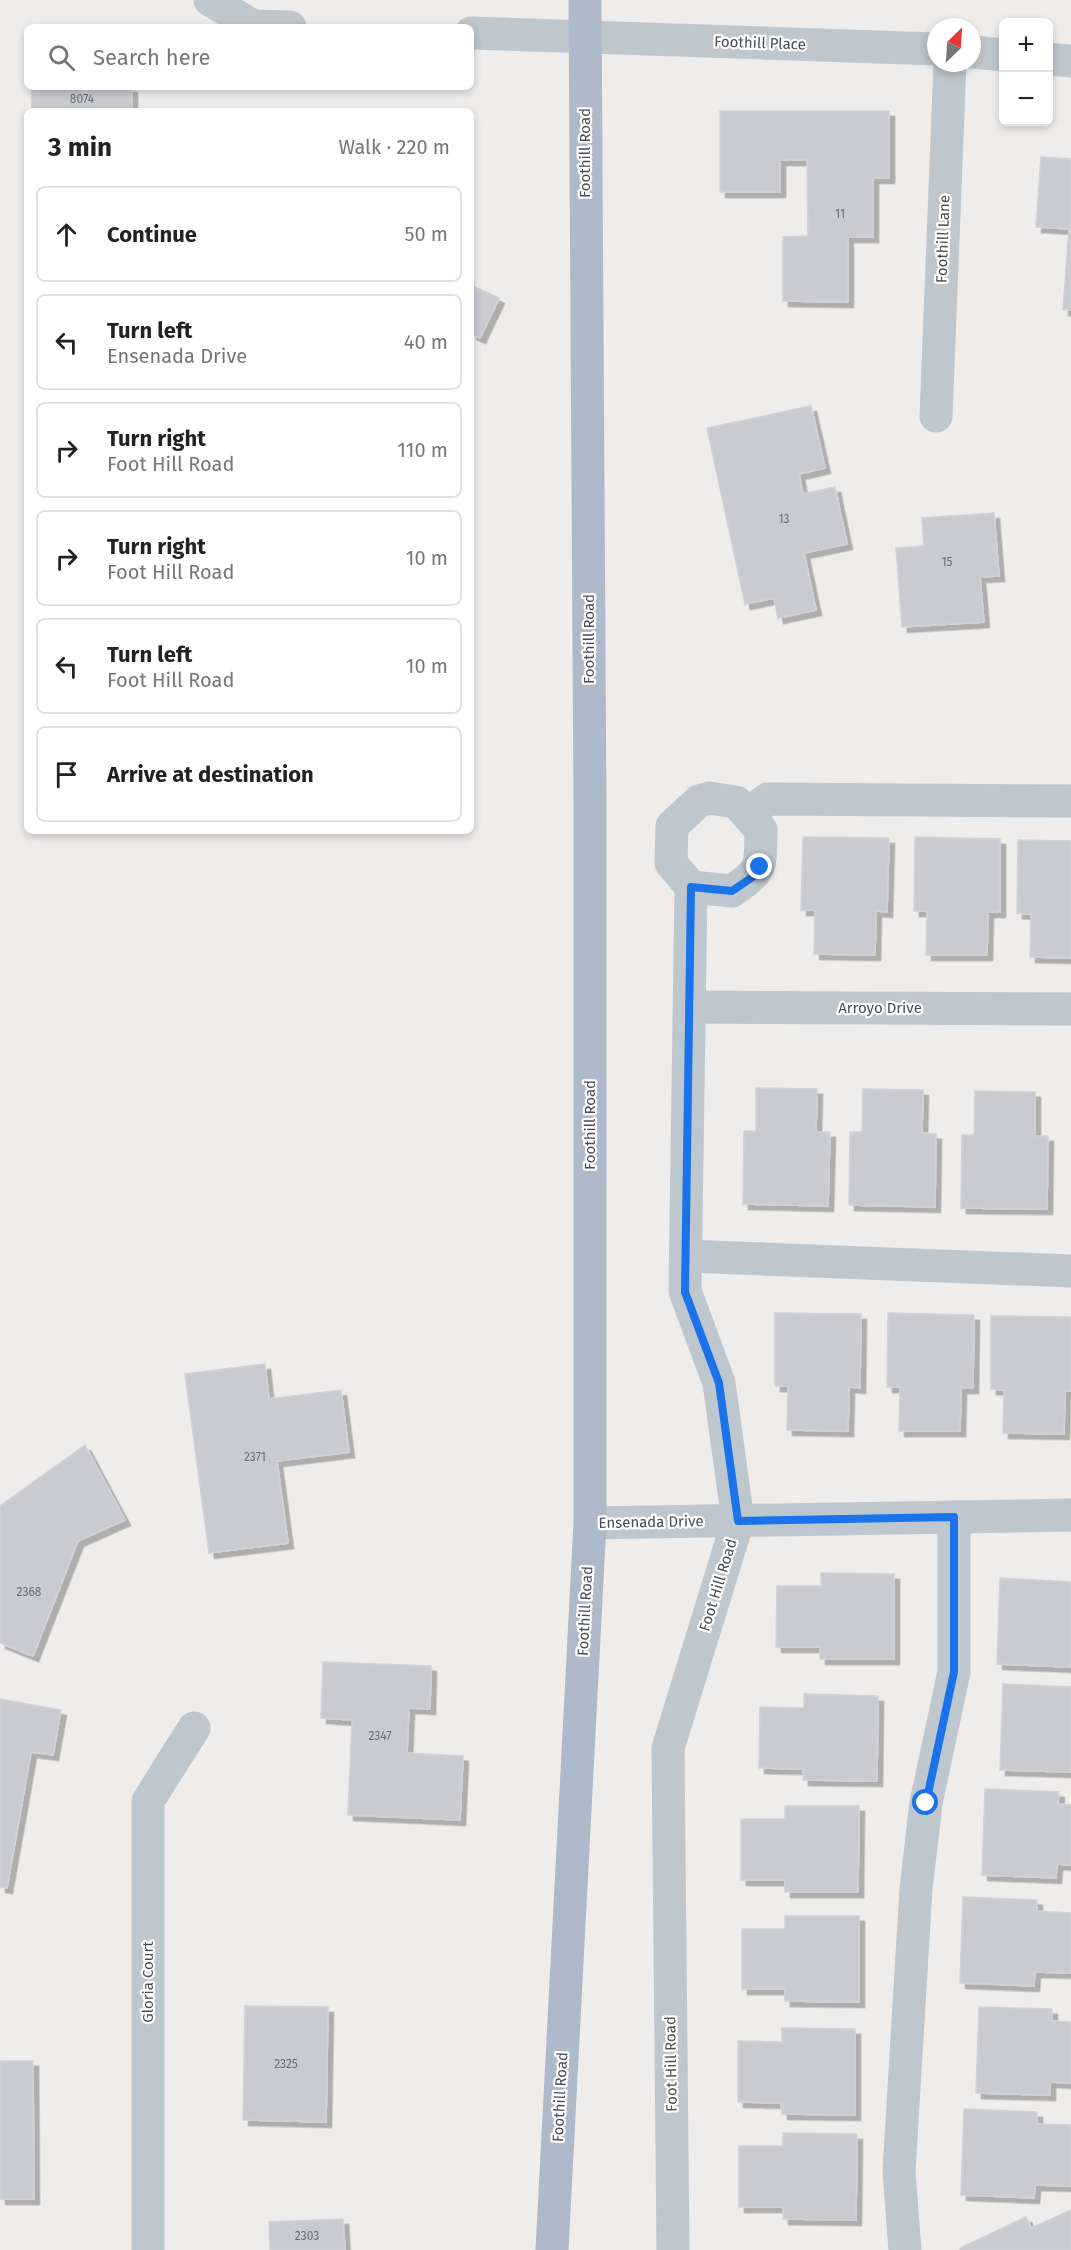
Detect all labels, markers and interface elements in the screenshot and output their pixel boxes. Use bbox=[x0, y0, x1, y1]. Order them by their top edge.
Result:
north arrow bbox=[927, 18, 981, 72]
map controls bbox=[999, 18, 1053, 126]
button: + bbox=[999, 18, 1053, 72]
search box bbox=[24, 24, 474, 90]
street label: Foothill Place bbox=[714, 32, 806, 54]
icon: search bbox=[45, 41, 78, 74]
text: Search here bbox=[93, 44, 211, 71]
button: − bbox=[999, 72, 1053, 126]
house number: 8074 bbox=[70, 92, 95, 106]
street label: Foothill Road bbox=[576, 108, 594, 198]
text: 3 min bbox=[48, 132, 112, 163]
text: Walk · 220 m bbox=[339, 135, 450, 159]
street label: Foothill Lane bbox=[932, 195, 954, 283]
house number: 11 bbox=[835, 207, 845, 221]
icon: ahead bbox=[50, 218, 83, 251]
text: Continue bbox=[107, 221, 197, 248]
text: 50 m bbox=[404, 222, 448, 246]
text: Turn left bbox=[107, 317, 192, 344]
icon: left bbox=[50, 326, 83, 359]
text: 40 m bbox=[404, 330, 448, 354]
text: Ensenada Drive bbox=[107, 344, 247, 368]
text: Turn right bbox=[107, 425, 206, 452]
icon: right bbox=[50, 434, 83, 467]
text: 110 m bbox=[397, 438, 448, 462]
text: Foot Hill Road bbox=[107, 452, 234, 476]
house number: 13 bbox=[778, 512, 790, 526]
text: Turn right bbox=[107, 533, 206, 560]
icon: right bbox=[50, 542, 83, 575]
text: 10 m bbox=[406, 546, 448, 570]
house number: 15 bbox=[941, 555, 953, 569]
text: Foot Hill Road bbox=[107, 560, 234, 584]
street label: Foothill Road bbox=[580, 594, 598, 684]
text: Turn left bbox=[107, 641, 192, 668]
icon: left bbox=[50, 650, 83, 683]
text: 10 m bbox=[406, 654, 448, 678]
text: Foot Hill Road bbox=[107, 668, 234, 692]
icon: arrive bbox=[50, 758, 83, 791]
text: Arrive at destination bbox=[107, 761, 314, 788]
route end bbox=[746, 853, 772, 879]
street label: Arroyo Drive bbox=[838, 999, 922, 1017]
street label: Foothill Road bbox=[581, 1080, 599, 1170]
house number: 2371 bbox=[244, 1450, 266, 1464]
street label: Ensenada Drive bbox=[598, 1512, 704, 1532]
street label: Foot Hill Road bbox=[695, 1537, 741, 1633]
street label: Foothill Road bbox=[574, 1566, 596, 1656]
house number: 2368 bbox=[17, 1585, 42, 1599]
house number: 2347 bbox=[368, 1729, 392, 1743]
route start bbox=[912, 1789, 938, 1815]
street label: Gloria Court bbox=[139, 1941, 157, 2023]
street label: Foot Hill Road bbox=[661, 2016, 681, 2112]
street label: Foothill Road bbox=[549, 2052, 571, 2142]
house number: 2325 bbox=[274, 2057, 298, 2071]
house number: 2303 bbox=[295, 2229, 319, 2243]

